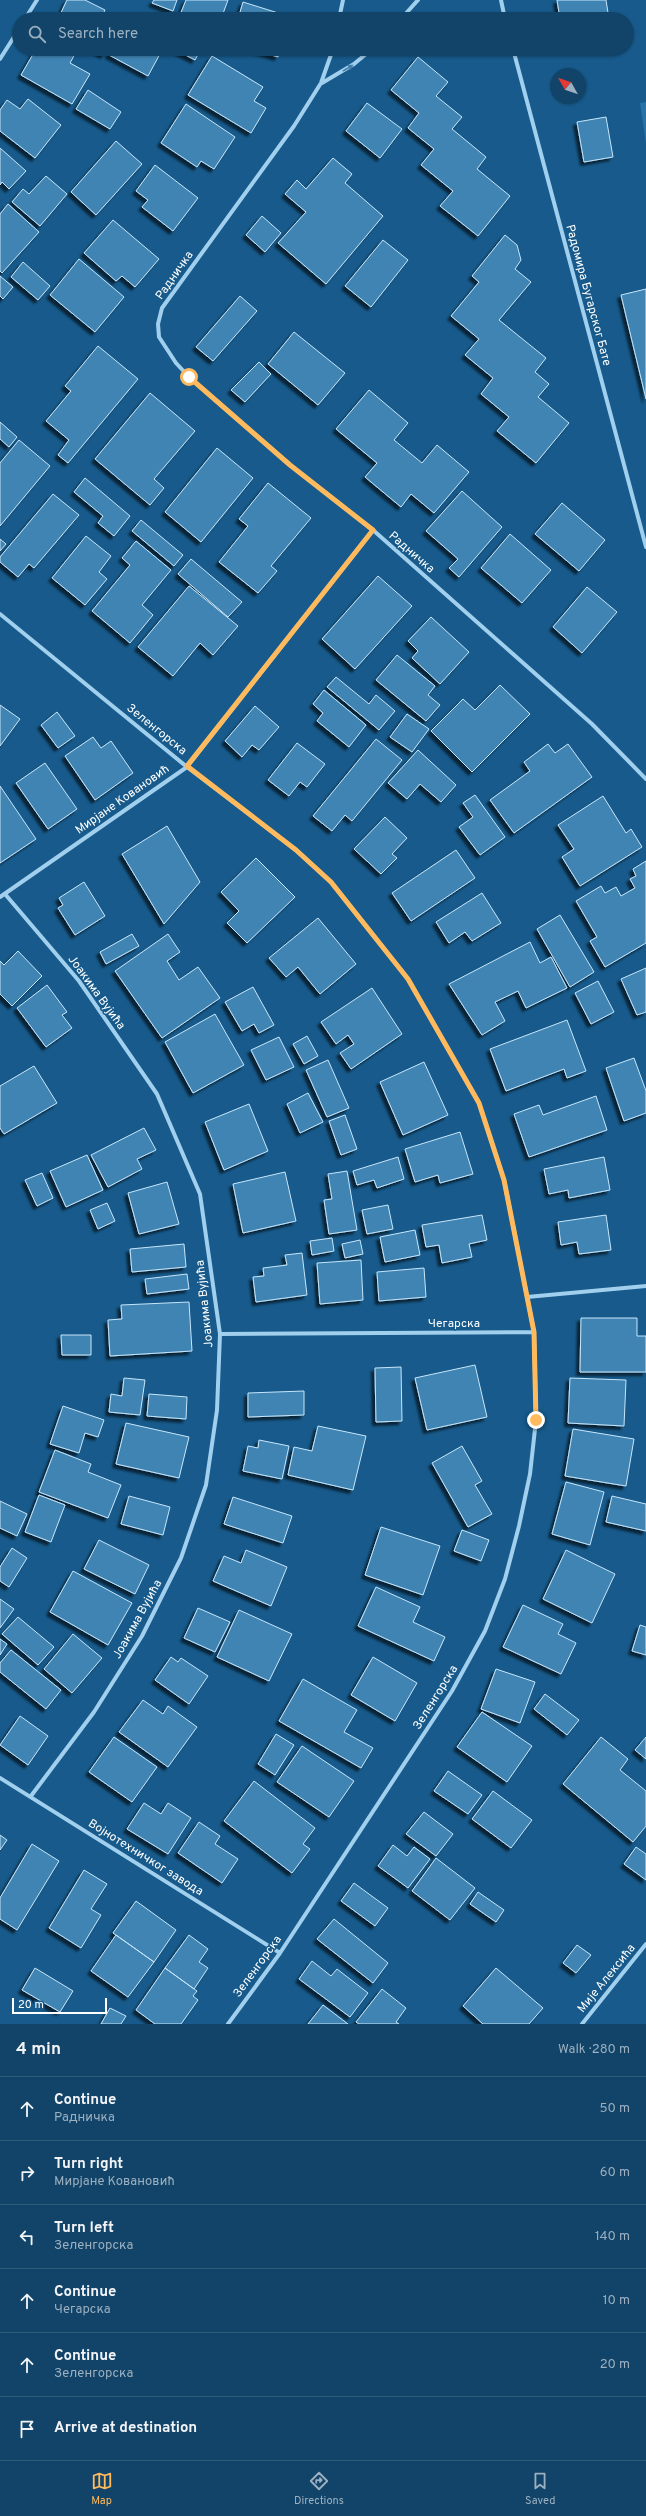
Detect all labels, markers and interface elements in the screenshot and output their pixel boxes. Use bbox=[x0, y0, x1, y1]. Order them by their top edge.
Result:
search box bbox=[12, 12, 634, 56]
icon: search bbox=[26, 23, 48, 45]
text: Search here bbox=[58, 25, 138, 44]
one-way arrow bbox=[342, 64, 354, 71]
north arrow bbox=[550, 68, 586, 104]
street label: Радомира Бугарског Бате bbox=[561, 223, 615, 368]
street label: Радничка bbox=[152, 248, 197, 303]
route start bbox=[180, 368, 198, 386]
street label: Радничка bbox=[385, 528, 438, 577]
street label: Зеленгорска bbox=[123, 701, 190, 759]
street label: Мирјане Ковановић bbox=[72, 761, 173, 838]
street label: Јоакима Вујића bbox=[64, 952, 129, 1033]
street label: Јоакима Вујића bbox=[192, 1259, 218, 1349]
street label: Чегарска bbox=[428, 1316, 480, 1332]
route end bbox=[527, 1411, 545, 1429]
street label: Јоакима Вујића bbox=[109, 1577, 166, 1662]
street label: Зеленгорска bbox=[410, 1662, 462, 1733]
street label: Војнотехничког завода bbox=[85, 1816, 206, 1900]
street label: Зеленгорска bbox=[230, 1932, 286, 2001]
street label: Мије Алексића bbox=[574, 1941, 639, 2016]
scale bar bbox=[12, 1996, 107, 2015]
text: 20 m bbox=[18, 1998, 44, 2012]
text: 4 min bbox=[16, 2039, 61, 2061]
text: Walk · 280 m bbox=[558, 2042, 630, 2058]
text: Continue bbox=[54, 2091, 116, 2110]
icon: ahead bbox=[16, 2098, 38, 2120]
text: 50 m bbox=[600, 2101, 630, 2117]
text: Радничка bbox=[54, 2110, 115, 2126]
text: Turn right bbox=[54, 2155, 123, 2174]
icon: right bbox=[16, 2162, 38, 2184]
text: 60 m bbox=[600, 2165, 630, 2181]
text: Мирјане Ковановић bbox=[54, 2174, 175, 2190]
text: Turn left bbox=[54, 2219, 114, 2238]
icon: left bbox=[16, 2226, 38, 2248]
text: 140 m bbox=[595, 2229, 630, 2245]
text: Зеленгорска bbox=[54, 2238, 133, 2254]
text: Continue bbox=[54, 2283, 116, 2302]
icon: ahead bbox=[16, 2290, 38, 2312]
text: 10 m bbox=[603, 2293, 630, 2309]
text: Чегарска bbox=[54, 2302, 111, 2318]
text: Continue bbox=[54, 2347, 116, 2366]
icon: ahead bbox=[16, 2354, 38, 2376]
text: 20 m bbox=[600, 2357, 630, 2373]
text: Зеленгорска bbox=[54, 2366, 133, 2382]
icon: arrive bbox=[16, 2418, 38, 2440]
text: Arrive at destination bbox=[54, 2419, 197, 2438]
tab: Map bbox=[91, 2470, 113, 2508]
tab: Directions bbox=[294, 2470, 344, 2508]
tab: Saved bbox=[525, 2470, 555, 2508]

